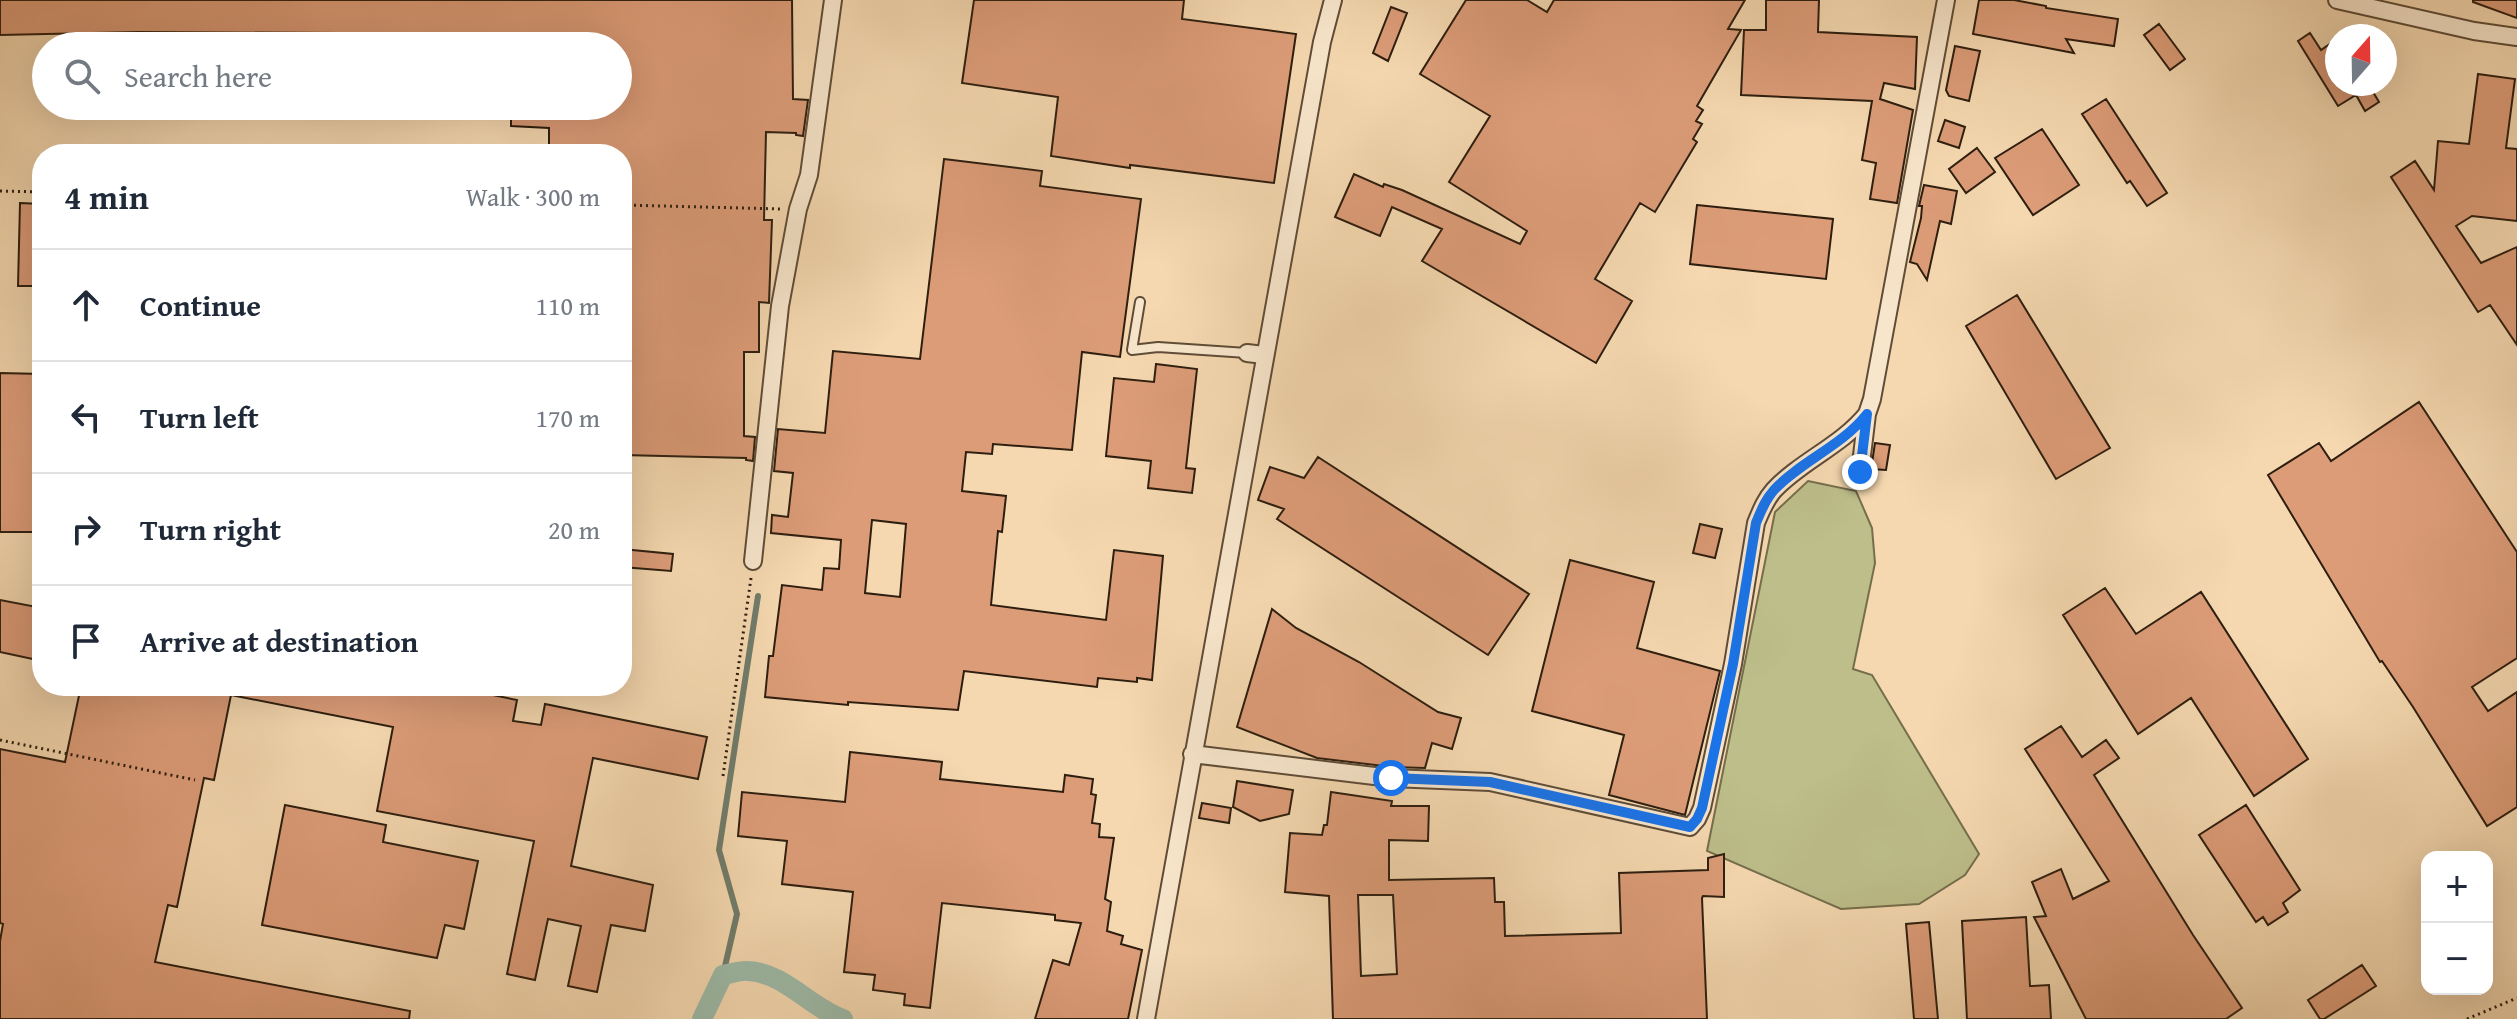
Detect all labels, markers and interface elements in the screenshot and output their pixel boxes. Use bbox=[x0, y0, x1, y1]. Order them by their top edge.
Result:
north arrow bbox=[2325, 24, 2397, 96]
search box bbox=[32, 32, 632, 120]
icon: search bbox=[60, 54, 104, 98]
text: Search here bbox=[124, 54, 272, 98]
text: 4 min bbox=[64, 172, 149, 221]
text: Walk · 300 m bbox=[466, 177, 600, 216]
icon: ahead bbox=[64, 283, 108, 327]
text: Continue bbox=[140, 283, 261, 327]
text: 110 m bbox=[535, 286, 600, 325]
icon: left bbox=[64, 395, 108, 439]
text: Turn left bbox=[140, 395, 259, 439]
text: 170 m bbox=[535, 398, 600, 437]
route end bbox=[1842, 454, 1878, 490]
icon: right bbox=[64, 507, 108, 551]
text: Turn right bbox=[140, 507, 281, 551]
text: 20 m bbox=[548, 510, 600, 549]
icon: arrive bbox=[64, 619, 108, 663]
text: Arrive at destination bbox=[140, 619, 418, 663]
route start bbox=[1373, 760, 1409, 796]
map controls bbox=[2421, 851, 2493, 995]
button: + bbox=[2421, 851, 2493, 923]
button: − bbox=[2421, 923, 2493, 995]

